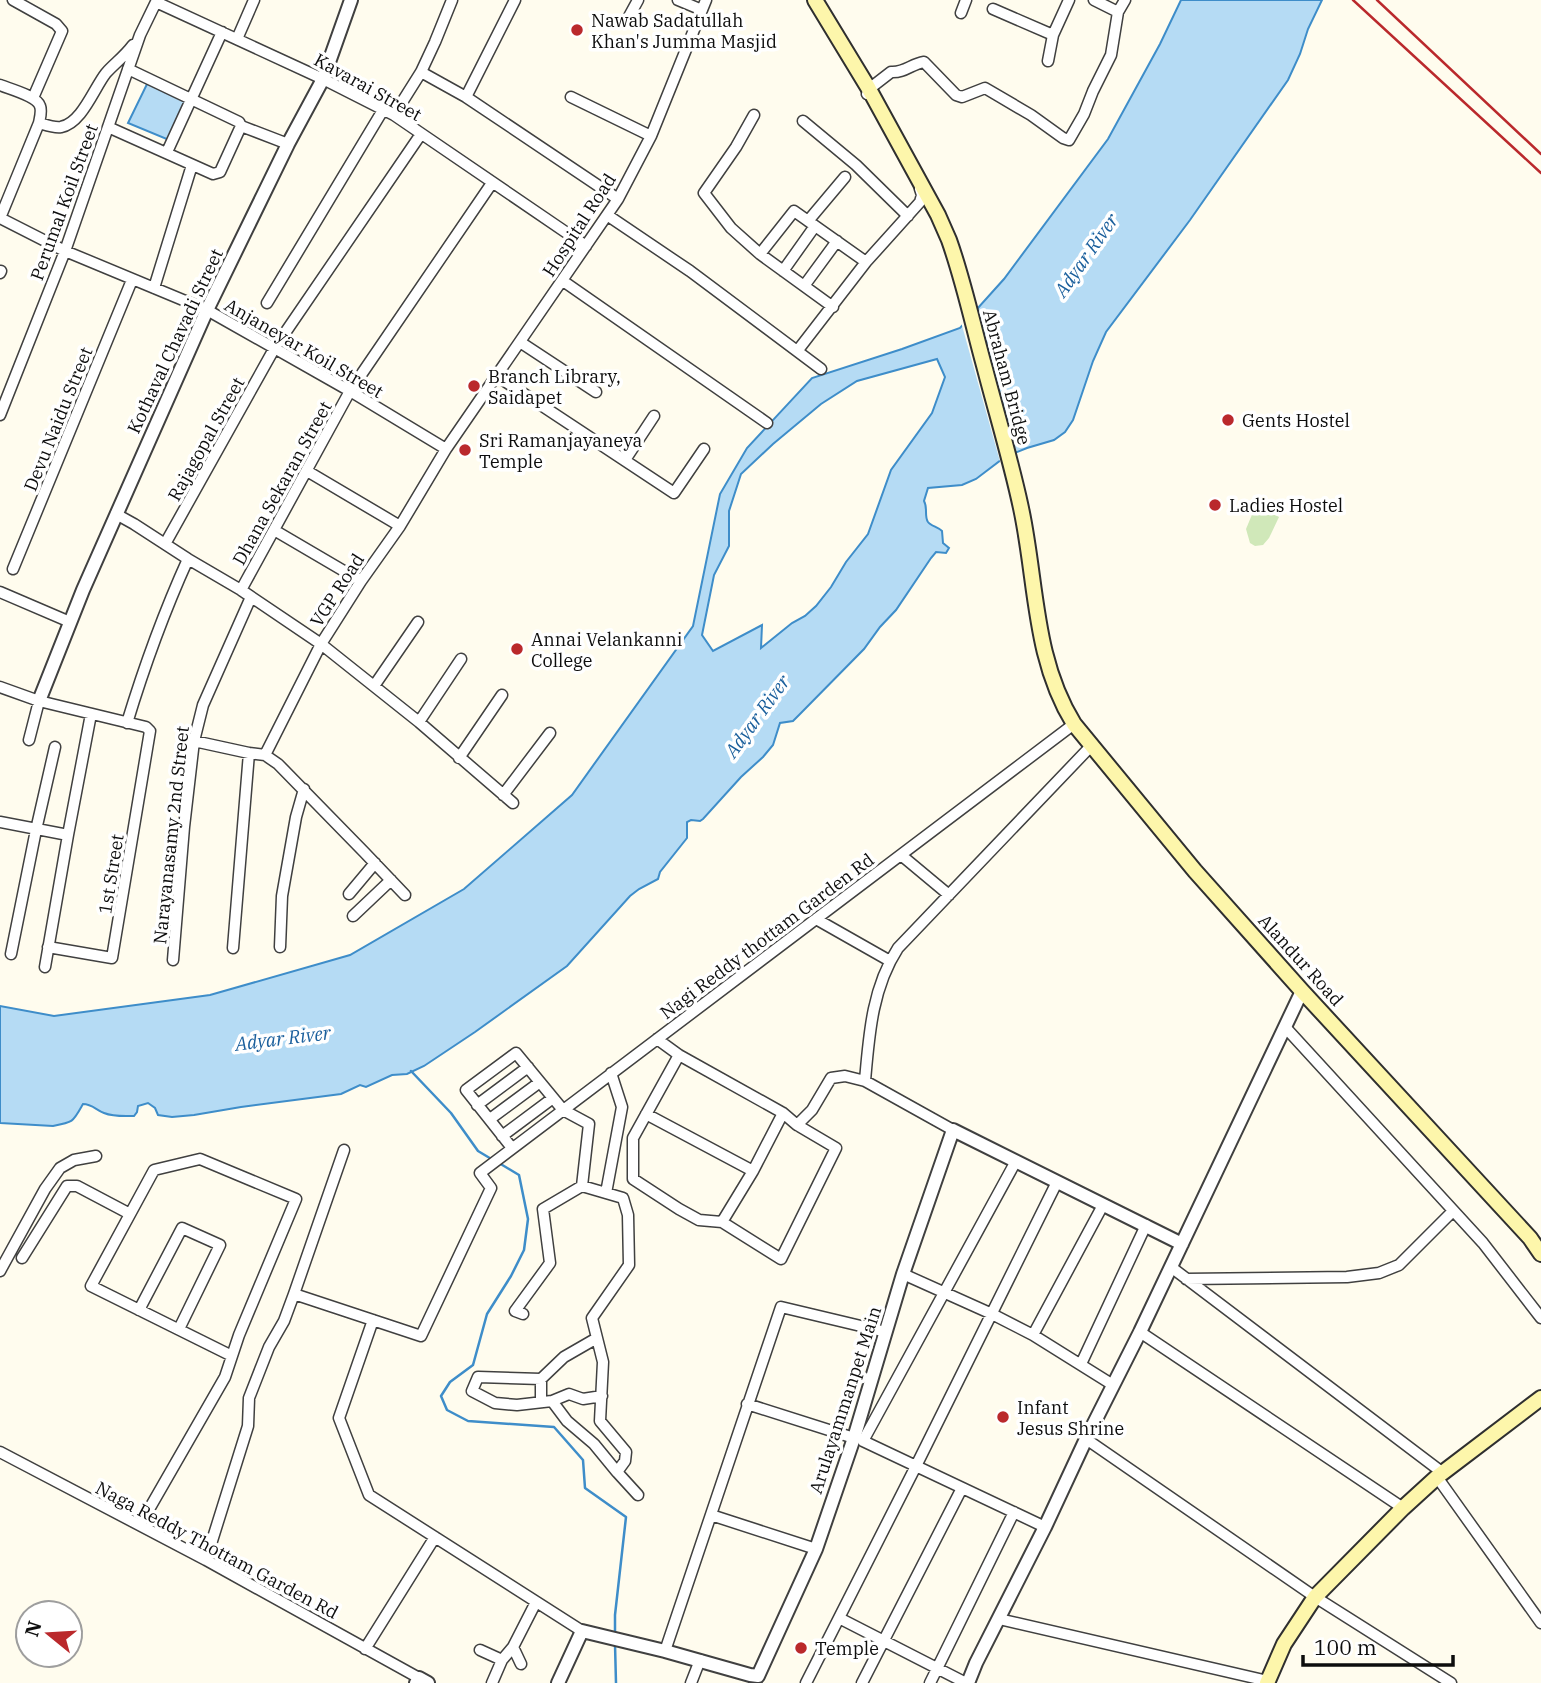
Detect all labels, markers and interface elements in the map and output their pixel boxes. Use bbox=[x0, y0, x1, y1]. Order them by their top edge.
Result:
place label: Nawab Sadatullah Khan's Jumma Masjid bbox=[591, 9, 777, 53]
marker: Nawab Sadatullah Khan's Jumma Masjid bbox=[569, 22, 585, 38]
street label: Kavarai Street bbox=[310, 48, 426, 126]
street label: Perumal Koil Street bbox=[25, 121, 103, 283]
street label: Hospital Road bbox=[537, 169, 621, 281]
water label: Adyar River bbox=[1047, 208, 1124, 303]
street label: Kothaval Chavadi Street bbox=[122, 245, 228, 437]
street label: Anjaneyar Koil Street bbox=[220, 293, 388, 403]
street label: Abraham Bridge bbox=[978, 307, 1036, 447]
street label: Devu Naidu Street bbox=[19, 344, 97, 494]
place label: Branch Library, Saidapet bbox=[488, 365, 621, 409]
street label: Rajagopal Street bbox=[162, 373, 250, 505]
marker: Branch Library, Saidapet bbox=[466, 378, 482, 394]
street label: Dhana Sekaran Street bbox=[227, 397, 337, 569]
place label: Gents Hostel bbox=[1242, 409, 1350, 432]
marker: Gents Hostel bbox=[1220, 412, 1236, 428]
place label: Sri Ramanjayaneya Temple bbox=[479, 429, 643, 473]
marker: Sri Ramanjayaneya Temple bbox=[457, 442, 473, 458]
place label: Ladies Hostel bbox=[1229, 494, 1343, 517]
marker: Ladies Hostel bbox=[1207, 497, 1223, 513]
street label: VGP Road bbox=[305, 549, 369, 631]
place label: Annai Velankanni College bbox=[531, 628, 683, 672]
marker: Annai Velankanni College bbox=[509, 641, 525, 657]
water label: Adyar River bbox=[718, 669, 795, 764]
street label: Narayanasamy 2nd Street bbox=[148, 725, 194, 945]
street label: 1st Street bbox=[93, 832, 129, 916]
street label: Nagi Reddy thottam Garden Rd bbox=[655, 848, 879, 1024]
street label: Alandur Road bbox=[1254, 909, 1348, 1011]
water label: Adyar River bbox=[232, 1020, 333, 1056]
street label: Arulayammanpet Main bbox=[804, 1303, 886, 1497]
place label: Infant Jesus Shrine bbox=[1017, 1396, 1124, 1440]
marker: Infant Jesus Shrine bbox=[995, 1409, 1011, 1425]
street label: Naga Reddy Thottam Garden Rd bbox=[92, 1476, 342, 1624]
north arrow bbox=[14, 1599, 84, 1669]
text: N bbox=[19, 1618, 47, 1640]
scale bar bbox=[1303, 1624, 1454, 1668]
text: 100 m bbox=[1314, 1633, 1377, 1661]
place label: Temple bbox=[815, 1637, 879, 1660]
marker: Temple bbox=[793, 1640, 809, 1656]

